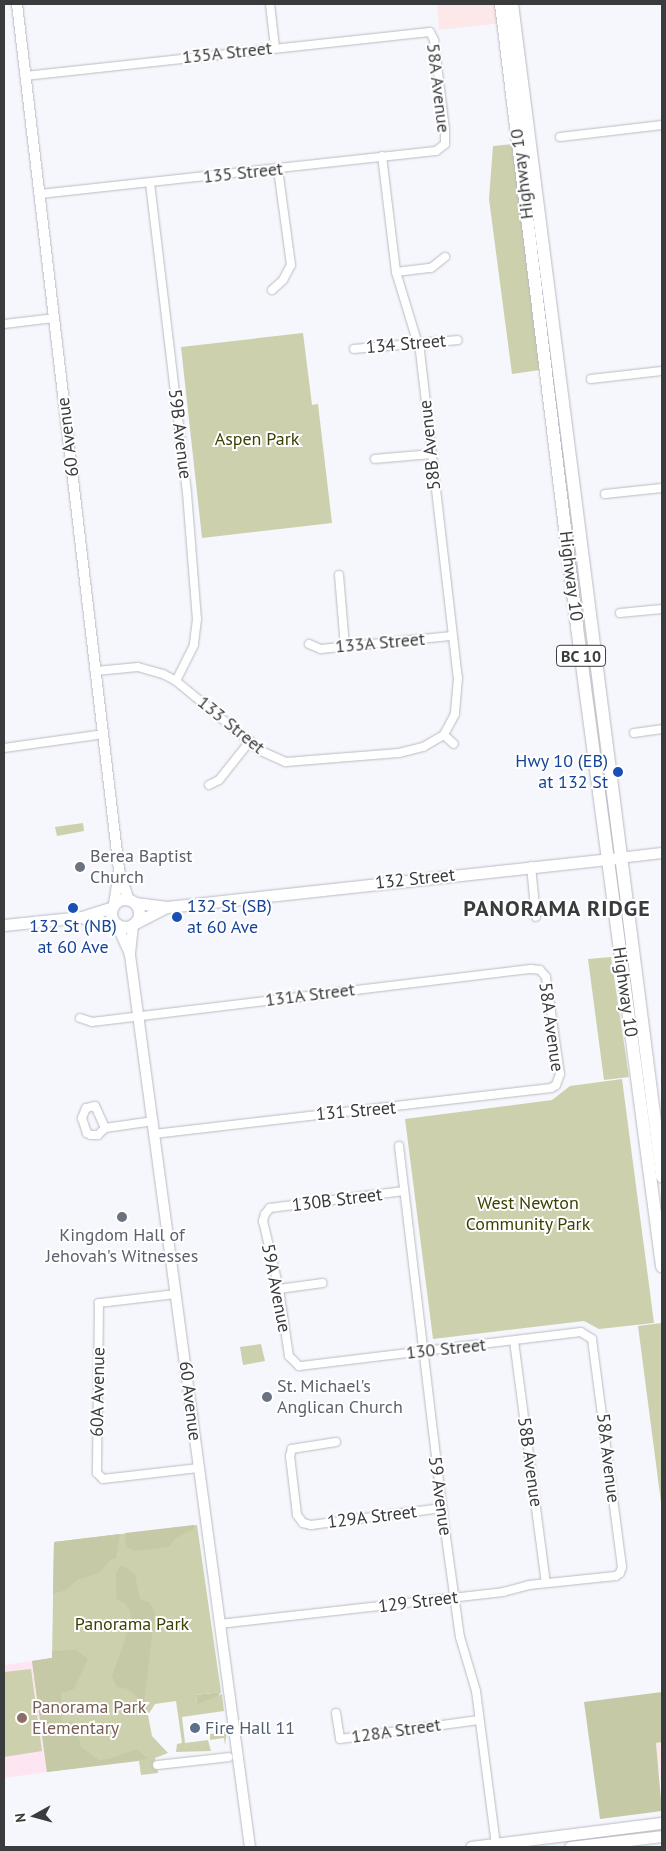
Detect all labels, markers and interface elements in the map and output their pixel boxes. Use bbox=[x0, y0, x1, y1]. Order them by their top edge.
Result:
street label: 135A Street bbox=[181, 38, 273, 68]
street label: 58A Avenue bbox=[422, 41, 454, 135]
street label: Highway 10 bbox=[506, 127, 538, 221]
street label: 135 Street bbox=[202, 158, 284, 188]
street label: 134 Street bbox=[365, 330, 447, 358]
street label: 59B Avenue bbox=[164, 387, 196, 481]
street label: 60 Avenue bbox=[52, 396, 84, 478]
street label: 58B Avenue bbox=[414, 399, 446, 491]
park label: Aspen Park bbox=[215, 428, 299, 450]
street label: Highway 10 bbox=[555, 529, 587, 623]
street label: 133A Street bbox=[334, 628, 426, 658]
road number: BC 10 bbox=[555, 642, 607, 669]
street label: 133 Street bbox=[193, 691, 269, 759]
place label: Hwy 10 (EB) at 132 St bbox=[515, 751, 608, 794]
marker: Hwy 10 (EB) at 132 St bbox=[612, 766, 624, 778]
place label: Berea Baptist Church bbox=[90, 846, 192, 889]
marker: Berea Baptist Church bbox=[74, 861, 86, 873]
street label: 132 Street bbox=[374, 864, 456, 894]
place label: 132 St (SB) at 60 Ave bbox=[187, 896, 272, 939]
district label: PANORAMA RIDGE bbox=[461, 896, 653, 922]
marker: 132 St (NB) at 60 Ave bbox=[67, 902, 79, 914]
marker: 132 St (SB) at 60 Ave bbox=[171, 911, 183, 923]
place label: 132 St (NB) at 60 Ave bbox=[29, 916, 117, 959]
street label: Highway 10 bbox=[608, 945, 642, 1039]
street label: 131A Street bbox=[264, 979, 356, 1011]
street label: 58A Avenue bbox=[534, 980, 568, 1074]
street label: 131 Street bbox=[315, 1097, 397, 1125]
street label: 130B Street bbox=[291, 1184, 383, 1216]
park label: West Newton Community Park bbox=[465, 1193, 591, 1236]
marker: Kingdom Hall of Jehovah's Witnesses bbox=[116, 1211, 128, 1223]
place label: Kingdom Hall of Jehovah's Witnesses bbox=[46, 1225, 198, 1268]
street label: 59A Avenue bbox=[257, 1241, 295, 1335]
street label: 130 Street bbox=[405, 1334, 487, 1364]
street label: 60A Avenue bbox=[86, 1346, 110, 1438]
street label: 60 Avenue bbox=[174, 1360, 206, 1442]
place label: St. Michael's Anglican Church bbox=[277, 1376, 403, 1418]
marker: St. Michael's Anglican Church bbox=[261, 1391, 273, 1403]
street label: 58A Avenue bbox=[592, 1411, 624, 1505]
street label: 58B Avenue bbox=[513, 1415, 547, 1509]
street label: 59 Avenue bbox=[424, 1455, 456, 1537]
street label: 129A Street bbox=[326, 1501, 418, 1533]
street label: 129 Street bbox=[377, 1586, 459, 1618]
park label: Panorama Park bbox=[75, 1613, 189, 1635]
place label: Panorama Park Elementary bbox=[32, 1697, 146, 1740]
marker: Panorama Park Elementary bbox=[16, 1712, 28, 1724]
street label: 128A Street bbox=[350, 1714, 442, 1748]
place label: Fire Hall 11 bbox=[205, 1717, 295, 1739]
marker: Fire Hall 11 bbox=[189, 1722, 201, 1734]
north arrow bbox=[10, 1791, 60, 1841]
text: N bbox=[11, 1812, 30, 1823]

